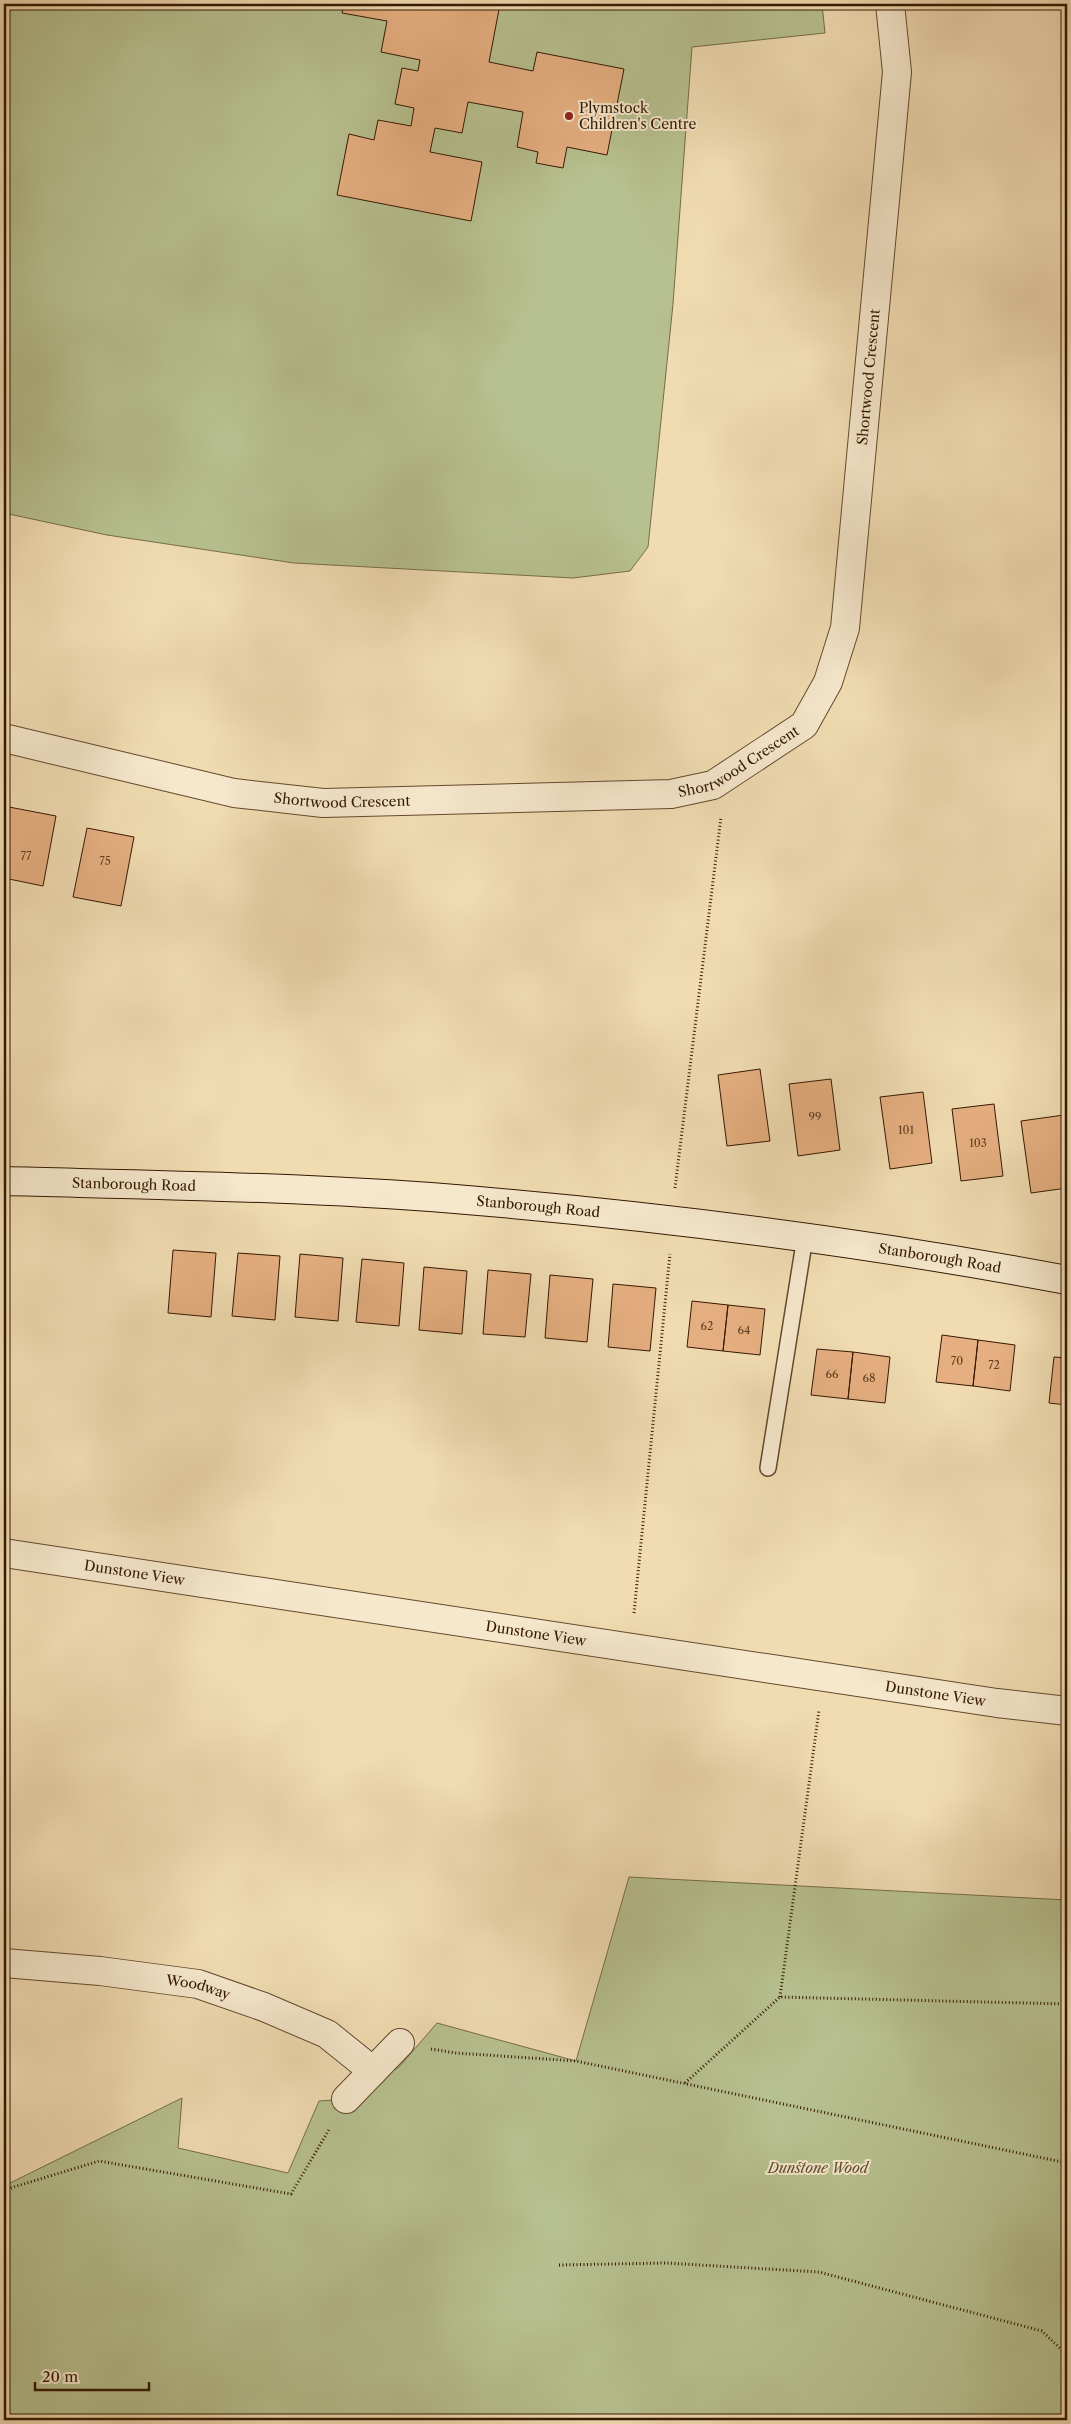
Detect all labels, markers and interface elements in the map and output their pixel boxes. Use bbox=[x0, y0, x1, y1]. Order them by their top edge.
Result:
place label: Plymstock Children's Centre bbox=[579, 99, 696, 133]
marker: Plymstock Children's Centre bbox=[563, 110, 575, 122]
street label: Shortwood Crescent bbox=[853, 308, 884, 446]
street label: Shortwood Crescent bbox=[676, 722, 803, 801]
street label: Shortwood Crescent bbox=[273, 789, 411, 812]
house number: 77 bbox=[21, 849, 32, 863]
house number: 75 bbox=[99, 854, 111, 868]
house number: 99 bbox=[809, 1110, 821, 1124]
house number: 101 bbox=[898, 1123, 914, 1137]
house number: 103 bbox=[969, 1136, 987, 1150]
street label: Stanborough Road bbox=[72, 1174, 197, 1195]
street label: Stanborough Road bbox=[476, 1192, 601, 1222]
street label: Stanborough Road bbox=[877, 1239, 1003, 1277]
house number: 62 bbox=[701, 1319, 713, 1333]
house number: 64 bbox=[738, 1323, 750, 1337]
house number: 70 bbox=[951, 1354, 963, 1368]
house number: 72 bbox=[988, 1358, 1000, 1372]
house number: 66 bbox=[826, 1367, 839, 1381]
house number: 68 bbox=[863, 1371, 875, 1385]
street label: Dunstone View bbox=[83, 1556, 187, 1589]
street label: Dunstone View bbox=[484, 1617, 588, 1650]
street label: Dunstone View bbox=[884, 1677, 987, 1710]
street label: Woodway bbox=[164, 1971, 233, 2004]
park label: Dunstone Wood bbox=[767, 2159, 870, 2177]
scale bar bbox=[35, 2359, 149, 2391]
text: 20 m bbox=[42, 2367, 78, 2386]

